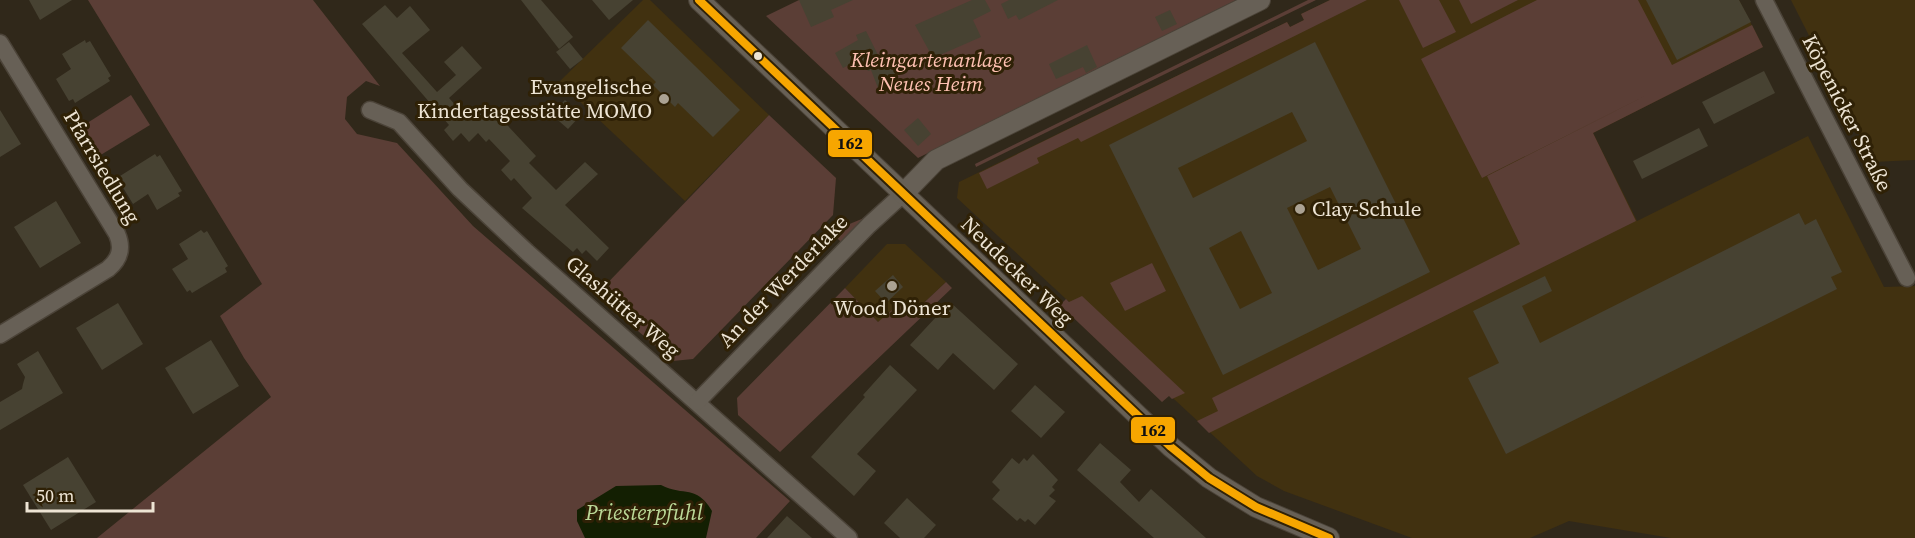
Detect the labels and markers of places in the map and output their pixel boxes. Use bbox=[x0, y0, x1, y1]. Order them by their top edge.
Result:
unlabelled marker bbox=[752, 50, 764, 62]
place label: Evangelische Kindertagesstätte MOMO bbox=[417, 72, 652, 125]
marker: Evangelische Kindertagesstätte MOMO bbox=[657, 92, 671, 106]
place label: Clay-Schule bbox=[1312, 194, 1421, 223]
marker: Clay-Schule bbox=[1293, 202, 1307, 216]
marker: Wood Döner bbox=[885, 279, 899, 293]
place label: Wood Döner bbox=[833, 293, 951, 322]

